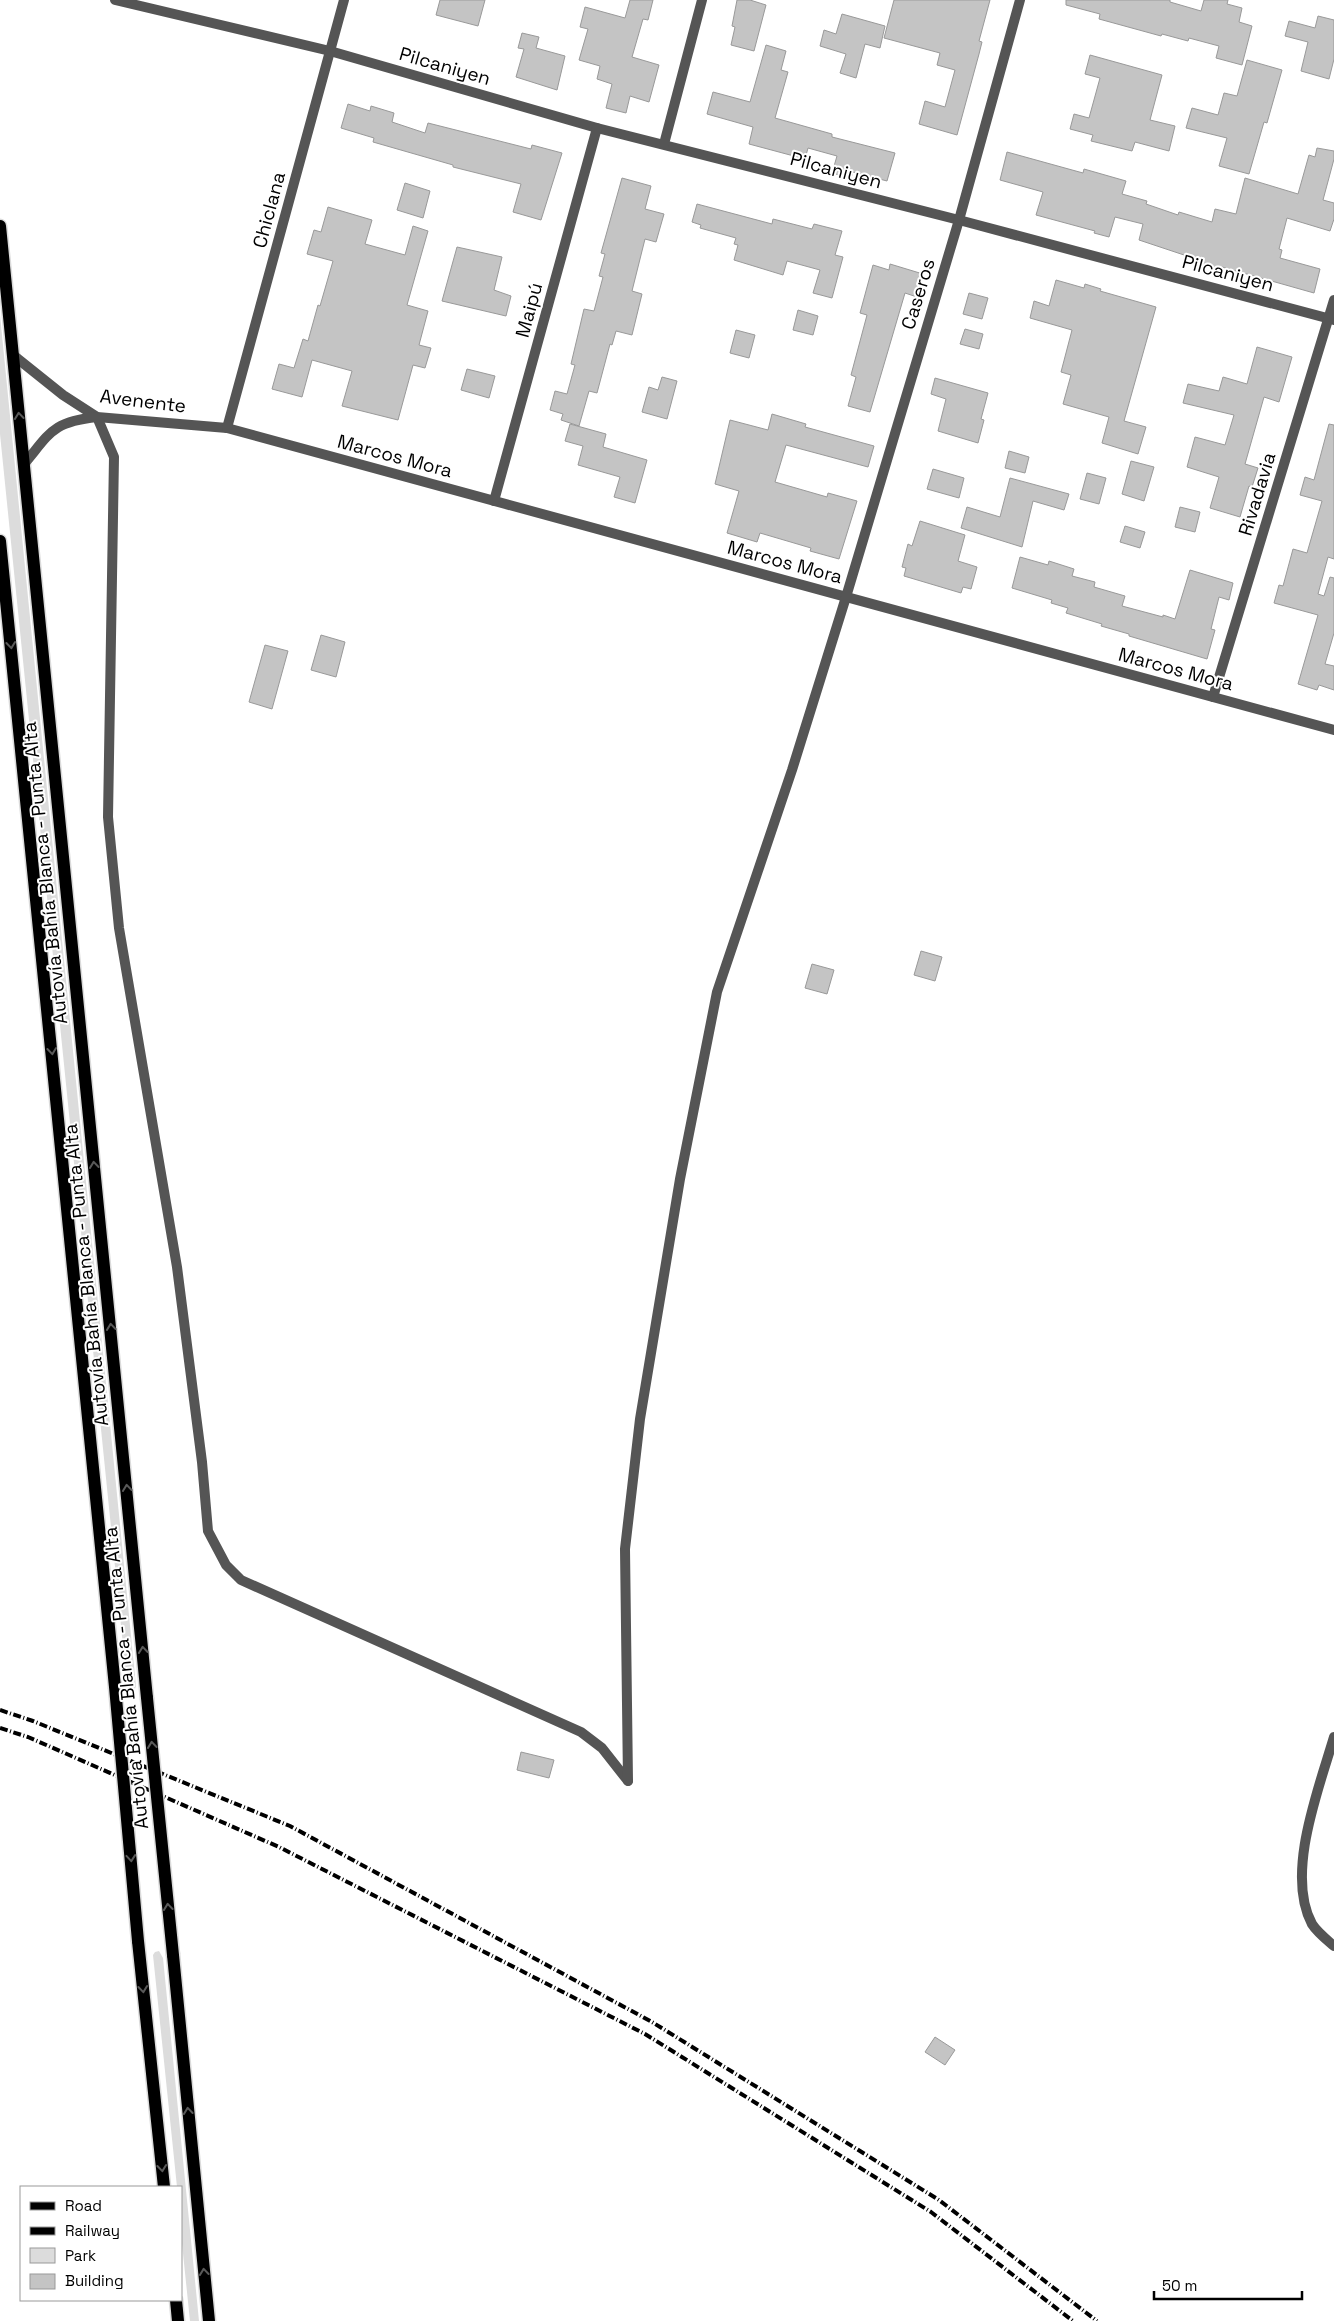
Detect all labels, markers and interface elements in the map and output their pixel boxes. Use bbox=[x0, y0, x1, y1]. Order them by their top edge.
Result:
street label: Pilcaniyen bbox=[396, 41, 494, 91]
street label: Pilcaniyen bbox=[787, 146, 885, 194]
street label: Chiclana bbox=[247, 169, 291, 251]
street label: Pilcaniyen bbox=[1179, 249, 1277, 297]
street label: Caseros bbox=[895, 255, 941, 333]
street label: Maipú bbox=[510, 280, 548, 340]
street label: Avenente bbox=[98, 383, 188, 419]
one-way arrow bbox=[14, 412, 25, 420]
street label: Marcos Mora bbox=[335, 429, 455, 483]
street label: Rivadavia bbox=[1233, 449, 1282, 539]
street label: Marcos Mora bbox=[725, 535, 845, 589]
one-way arrow bbox=[5, 642, 16, 650]
street label: Marcos Mora bbox=[1116, 642, 1236, 696]
street label: Autovía Bahía Blanca - Punta Alta bbox=[17, 720, 73, 1025]
one-way arrow bbox=[46, 1047, 57, 1055]
street label: Autovía Bahía Blanca - Punta Alta bbox=[58, 1122, 114, 1427]
one-way arrow bbox=[89, 1161, 100, 1169]
one-way arrow bbox=[106, 1322, 117, 1330]
one-way arrow bbox=[122, 1484, 133, 1492]
street label: Autovía Bahía Blanca - Punta Alta bbox=[98, 1525, 154, 1830]
one-way arrow bbox=[137, 1646, 148, 1654]
one-way arrow bbox=[147, 1741, 158, 1749]
one-way arrow bbox=[125, 1854, 136, 1862]
one-way arrow bbox=[163, 1903, 174, 1911]
one-way arrow bbox=[137, 1986, 148, 1994]
one-way arrow bbox=[183, 2106, 194, 2114]
one-way arrow bbox=[156, 2165, 167, 2173]
legend bbox=[20, 2186, 182, 2301]
text: Road bbox=[65, 2196, 102, 2215]
text: Railway bbox=[65, 2221, 120, 2240]
text: Park bbox=[65, 2246, 96, 2265]
one-way arrow bbox=[199, 2268, 210, 2276]
scale bar bbox=[1154, 2268, 1302, 2300]
text: Building bbox=[65, 2271, 124, 2290]
text: 50 m bbox=[1162, 2276, 1197, 2295]

